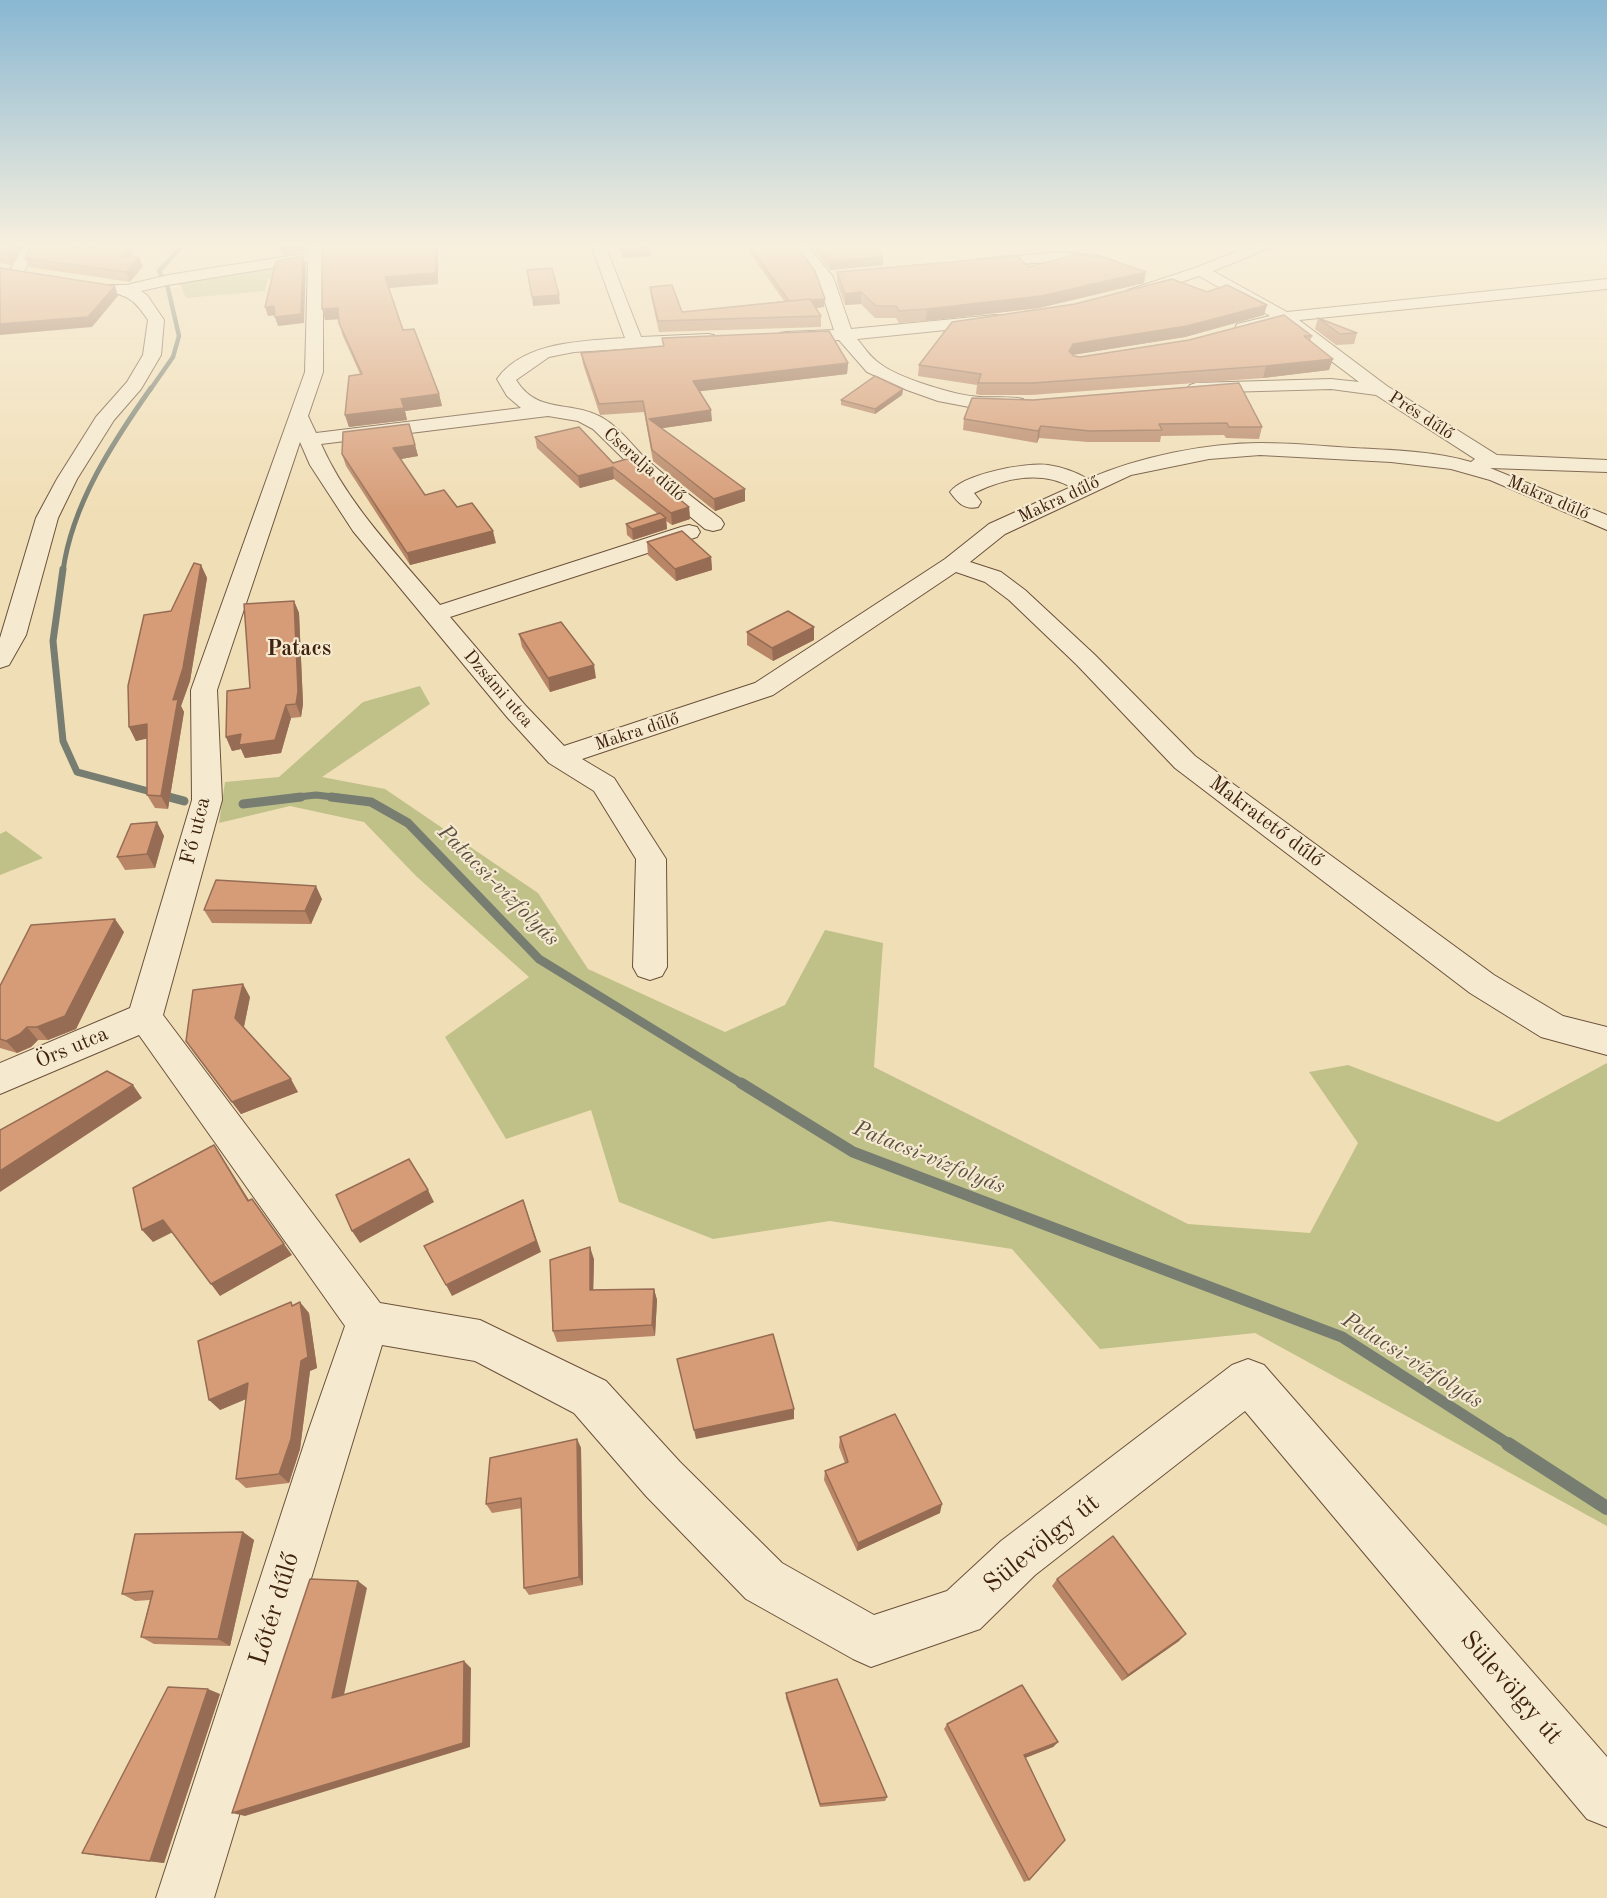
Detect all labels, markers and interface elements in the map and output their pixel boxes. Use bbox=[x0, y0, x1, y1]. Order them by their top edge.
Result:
street label: Prés dűlő bbox=[1384, 387, 1458, 445]
street label: Cseralja dűlő bbox=[599, 423, 689, 507]
street label: Makra dűlő bbox=[1504, 471, 1592, 525]
street label: Makra dűlő bbox=[1015, 472, 1103, 528]
district label: Patacs bbox=[267, 636, 331, 662]
street label: Dzsámi utca bbox=[459, 646, 537, 732]
street label: Makra dűlő bbox=[592, 708, 682, 756]
street label: Makratető dűlő bbox=[1204, 771, 1328, 873]
street label: Fő utca bbox=[175, 795, 217, 867]
water label: Patacsi-vízfolyás bbox=[432, 820, 564, 952]
street label: Örs utca bbox=[32, 1021, 112, 1075]
water label: Patacsi-vízfolyás bbox=[849, 1116, 1009, 1200]
water label: Patacsi-vízfolyás bbox=[1337, 1307, 1487, 1415]
street label: Sülevölgy út bbox=[978, 1488, 1106, 1600]
street label: Lőtér dűlő bbox=[243, 1549, 307, 1669]
street label: Sülevölgy út bbox=[1453, 1625, 1569, 1751]

